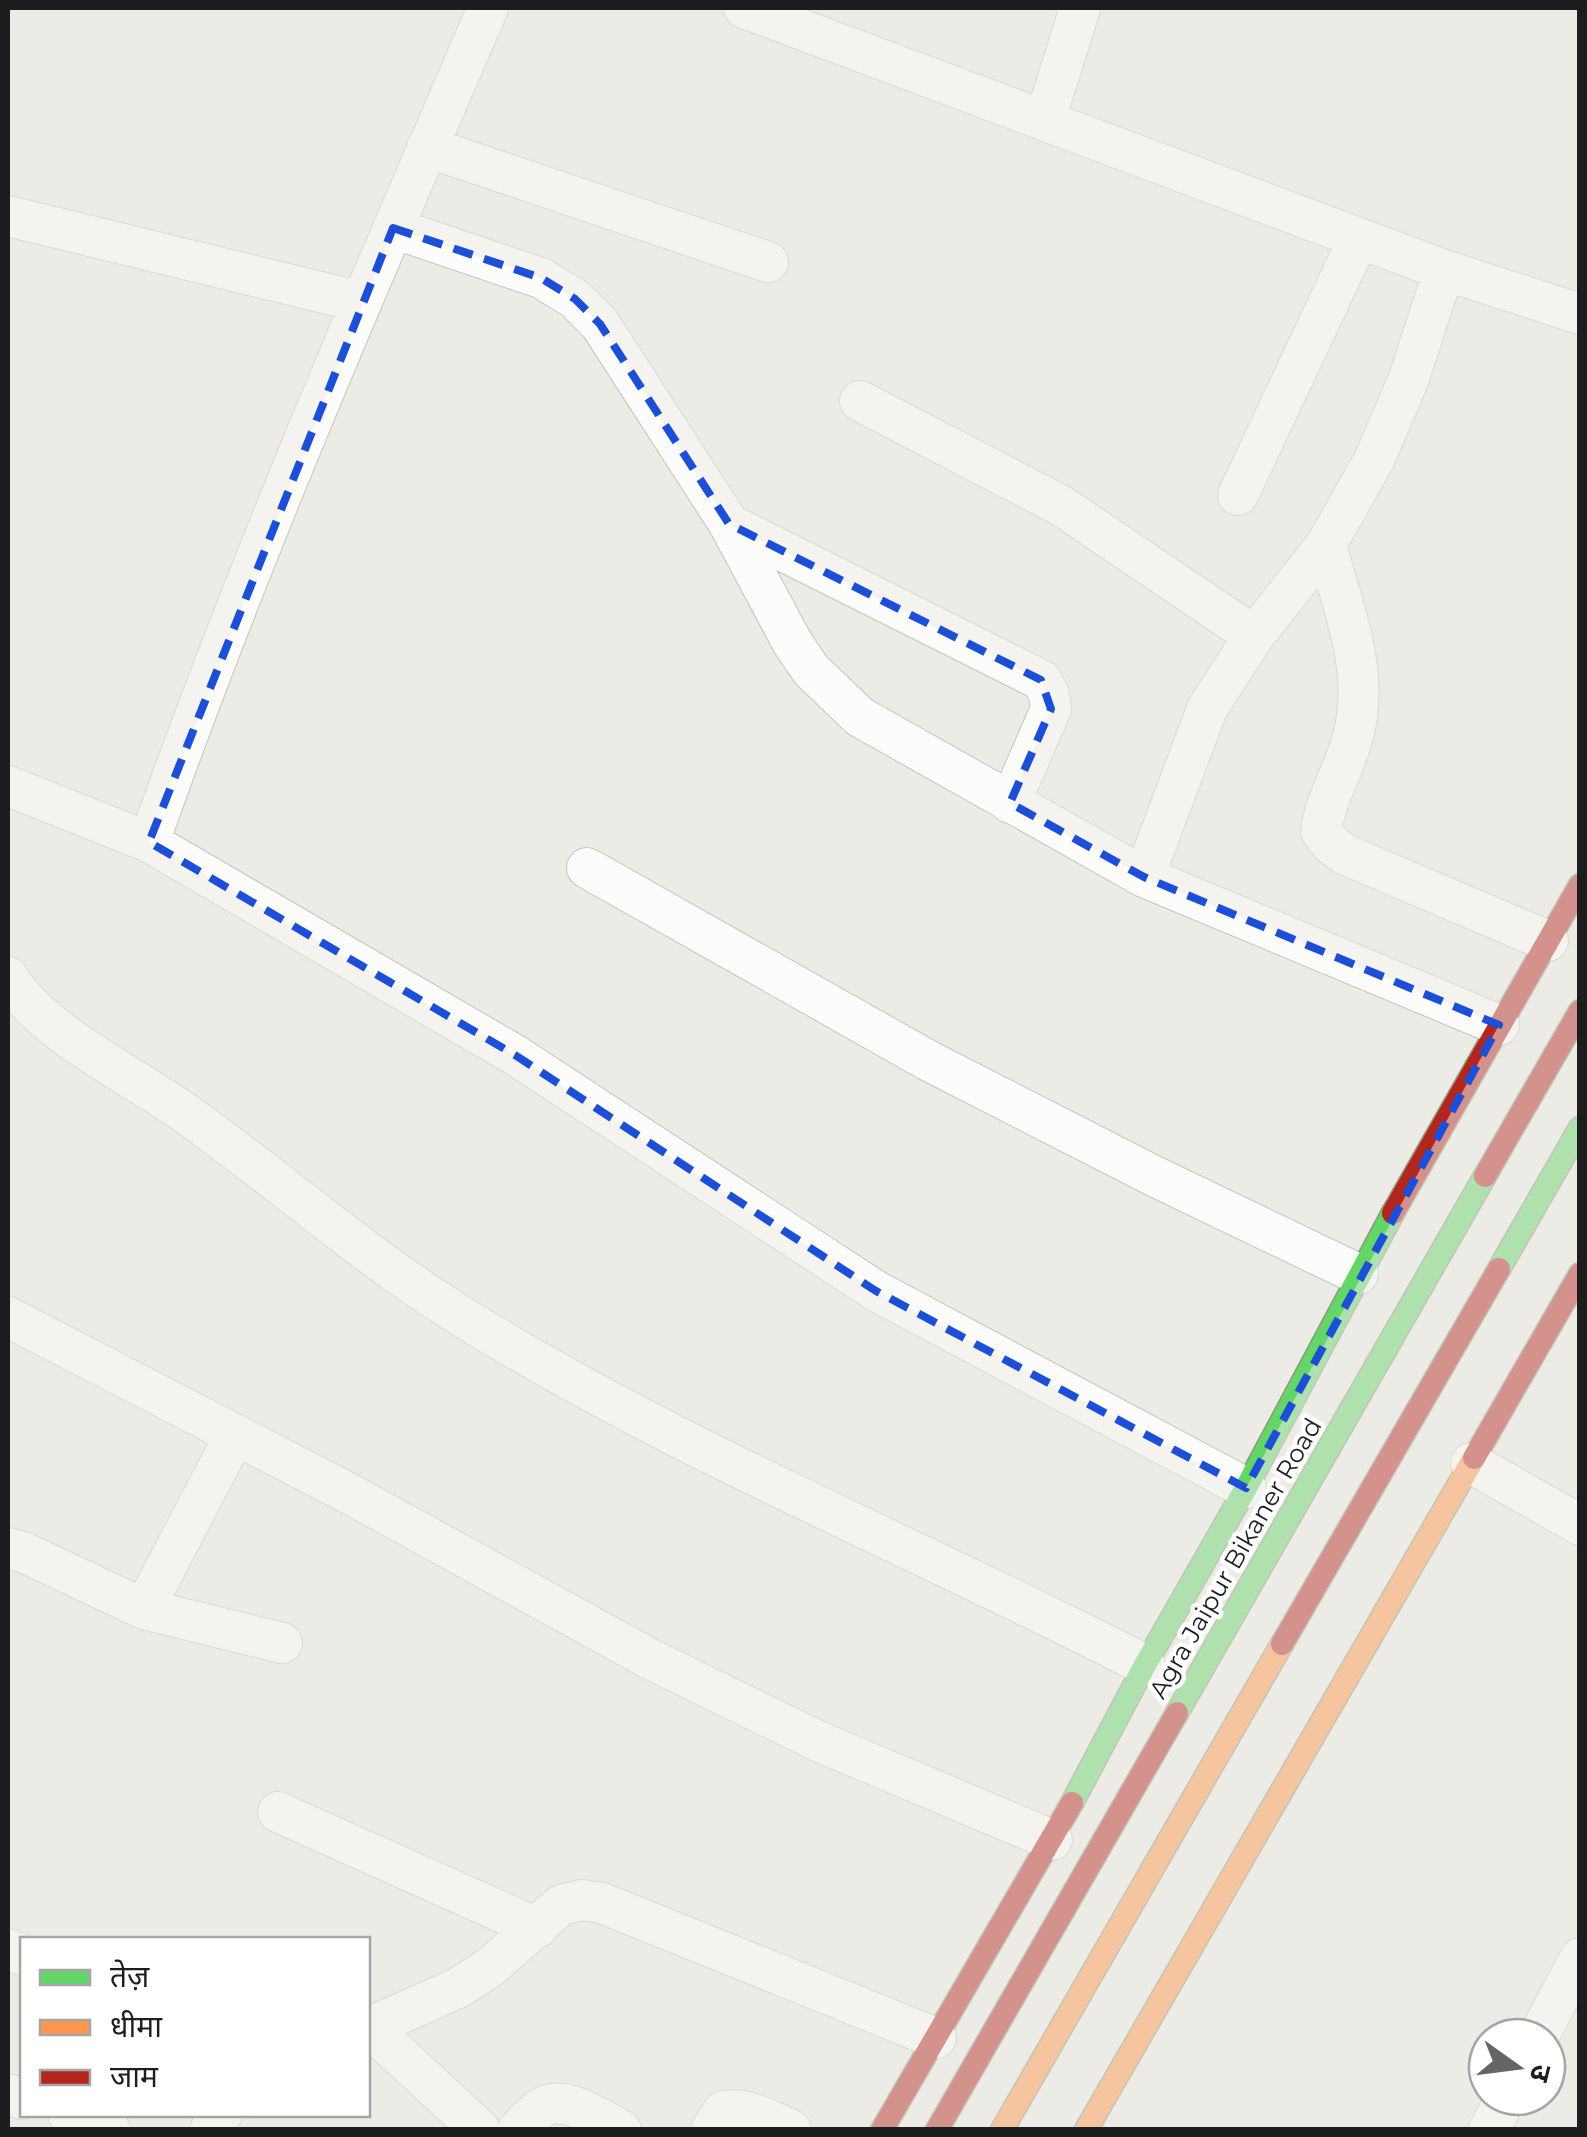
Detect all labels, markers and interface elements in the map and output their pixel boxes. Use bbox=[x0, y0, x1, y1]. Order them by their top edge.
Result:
street label: Agra Jaipur Bikaner Road bbox=[1142, 1413, 1328, 1703]
legend bbox=[20, 1937, 370, 2117]
text: तेज़ bbox=[110, 1958, 150, 1995]
text: धीमा bbox=[110, 2008, 163, 2045]
north arrow bbox=[1467, 2017, 1567, 2117]
text: जाम bbox=[110, 2058, 159, 2095]
text: उ bbox=[1523, 2061, 1560, 2086]

